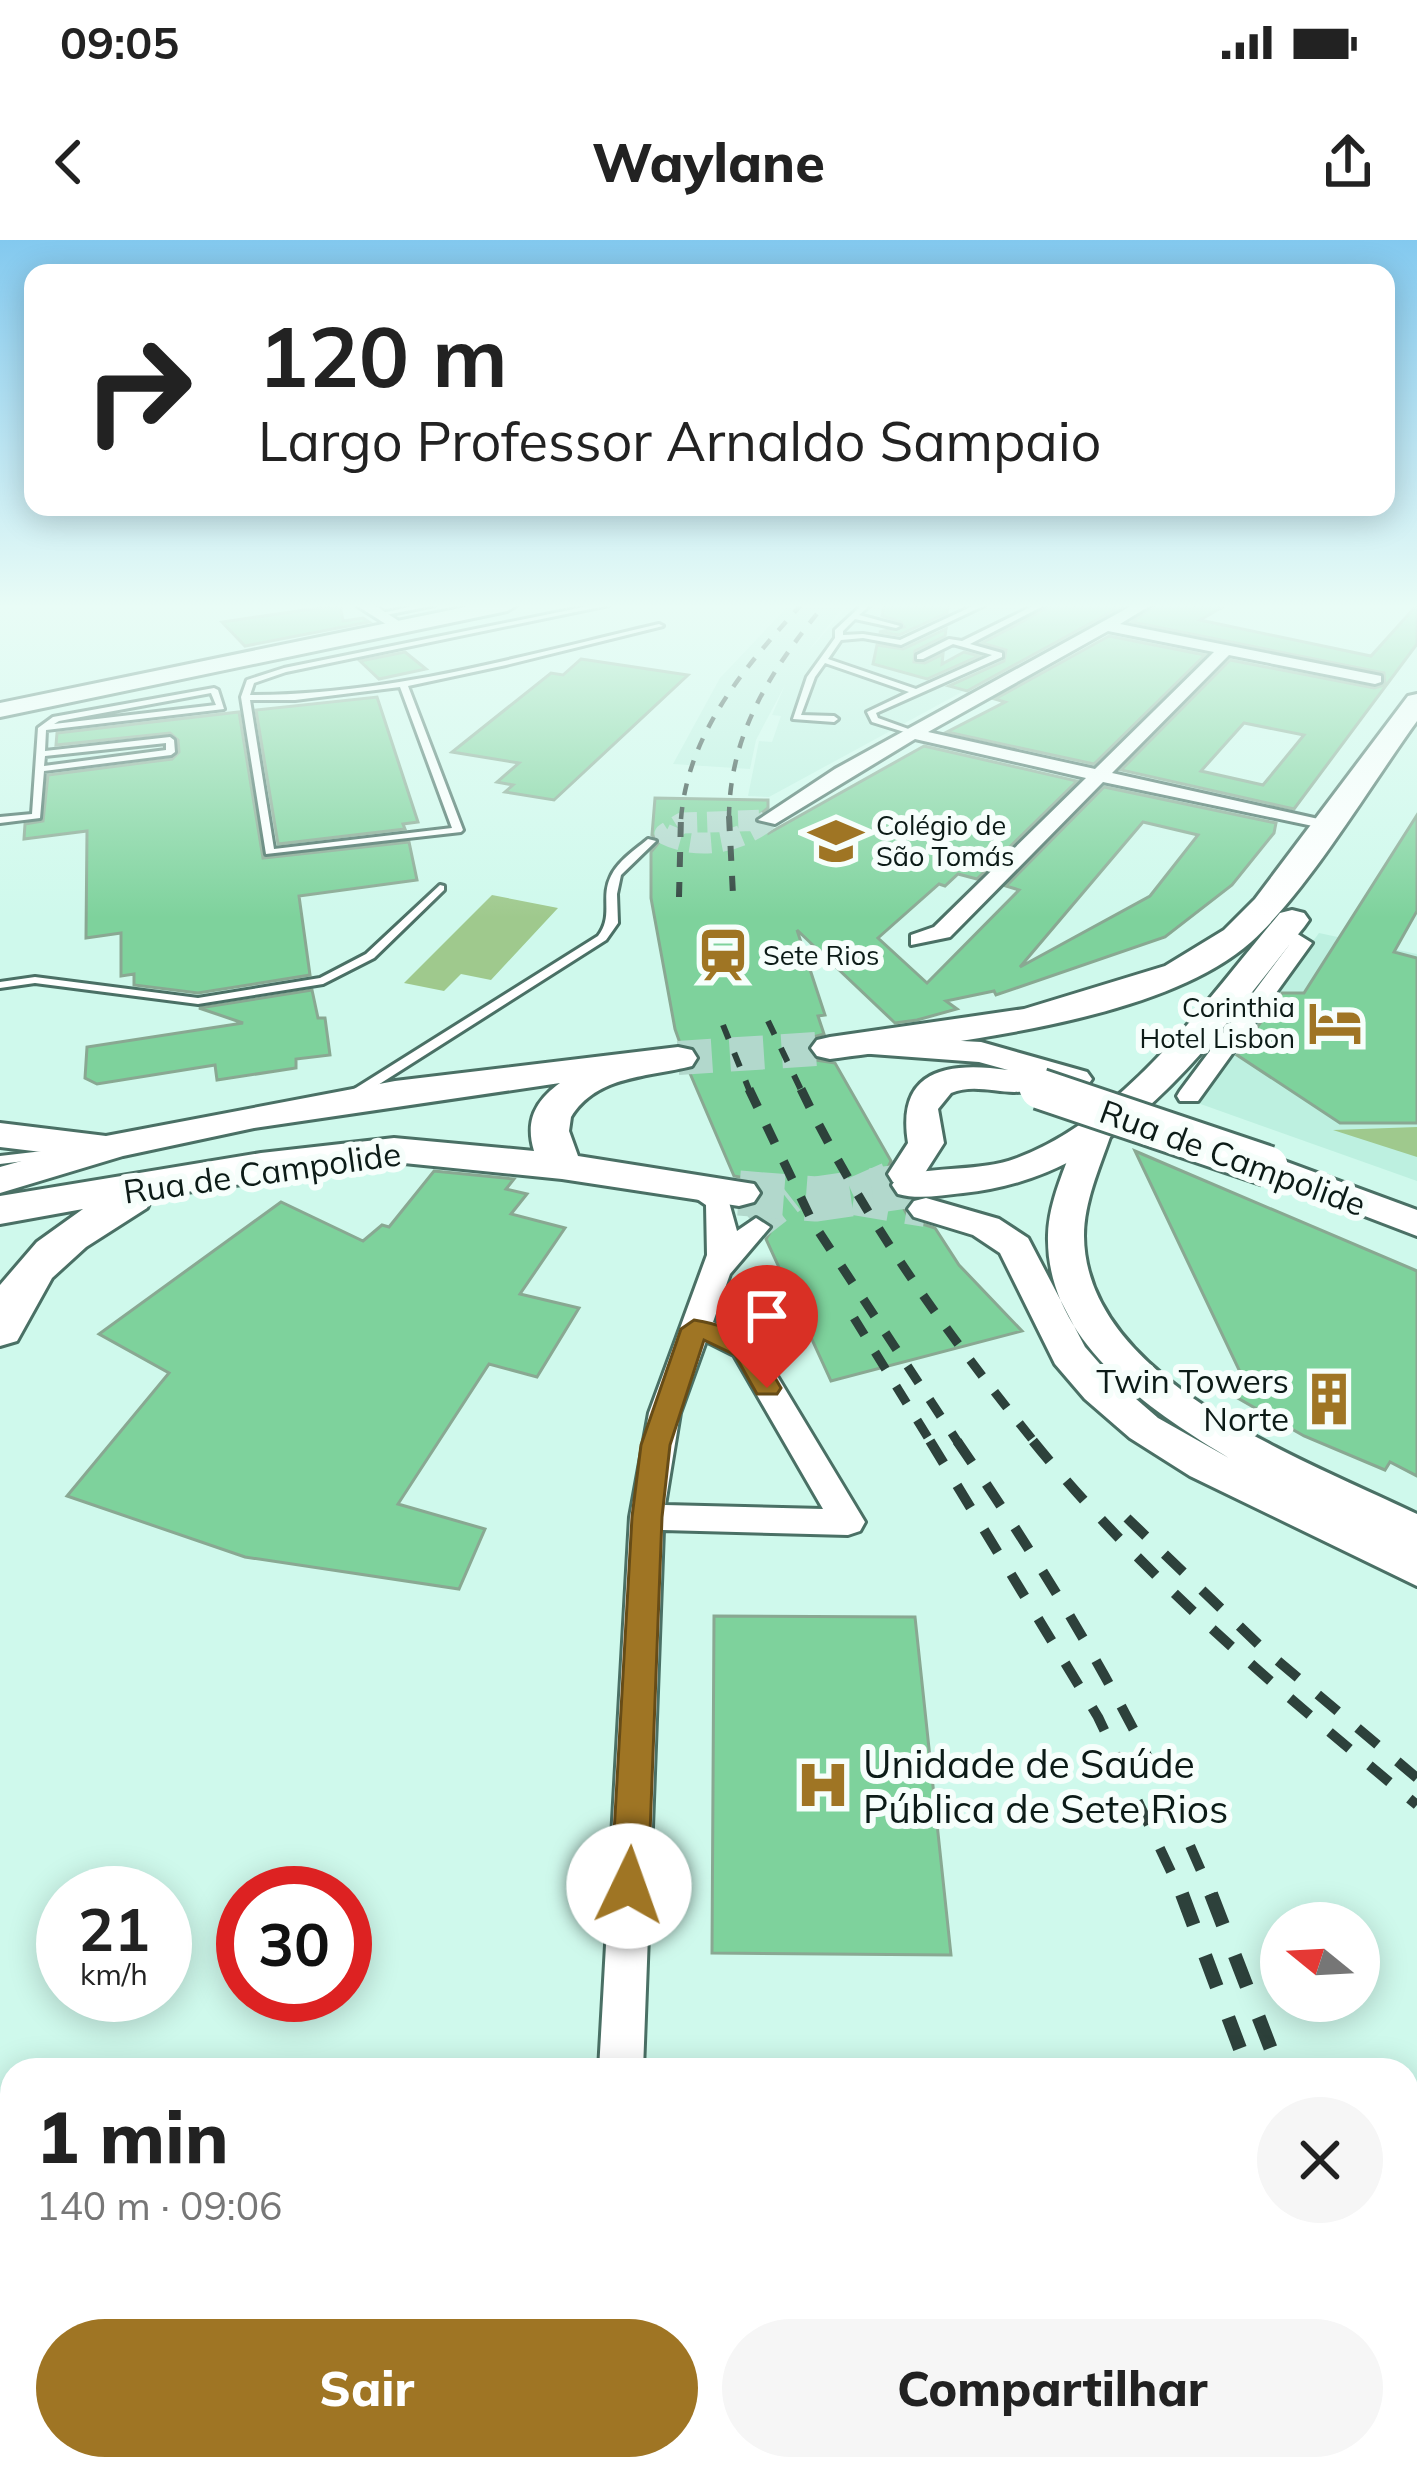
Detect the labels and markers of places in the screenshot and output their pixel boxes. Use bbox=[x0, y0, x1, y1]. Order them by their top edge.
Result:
place label: Colégio de São Tomás bbox=[876, 808, 1014, 873]
school or university icon: Colégio de São Tomás bbox=[807, 812, 865, 870]
station icon: Sete Rios bbox=[694, 926, 752, 984]
place label: Sete Rios bbox=[763, 938, 879, 972]
place label: Corinthia Hotel Lisbon bbox=[1140, 990, 1295, 1055]
hotel icon: Corinthia Hotel Lisbon bbox=[1306, 994, 1364, 1052]
pin bbox=[716, 1265, 818, 1388]
place label: Twin Towers Norte bbox=[1096, 1360, 1289, 1439]
building icon: Twin Towers Norte bbox=[1300, 1370, 1358, 1428]
place label: Unidade de Saúde Pública de Sete Rios bbox=[863, 1739, 1228, 1833]
hospital icon: Unidade de Saúde Pública de Sete Rios bbox=[794, 1756, 852, 1814]

